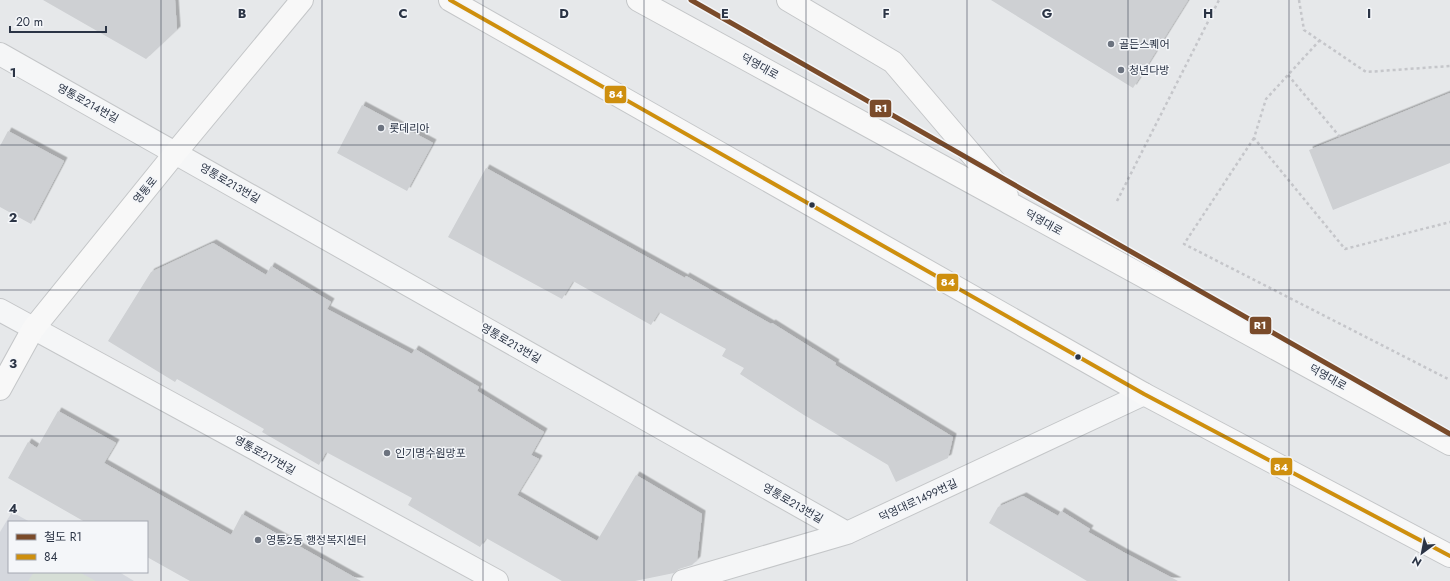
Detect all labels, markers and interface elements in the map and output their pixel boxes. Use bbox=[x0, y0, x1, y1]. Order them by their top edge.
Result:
text: B bbox=[238, 4, 247, 23]
text: C bbox=[398, 4, 408, 23]
text: D bbox=[559, 4, 569, 23]
text: E bbox=[721, 4, 729, 23]
text: F bbox=[882, 4, 890, 23]
text: G bbox=[1042, 4, 1053, 23]
text: H bbox=[1203, 4, 1213, 23]
text: I bbox=[1367, 4, 1371, 23]
scale bar bbox=[10, 8, 106, 34]
text: 20 m bbox=[16, 13, 43, 31]
place label: 골든스퀘어 bbox=[1119, 36, 1170, 52]
marker: 골든스퀘어 bbox=[1106, 39, 1116, 49]
street label: 덕영대로 bbox=[738, 49, 782, 83]
place label: 청년다방 bbox=[1129, 62, 1169, 78]
text: 1 bbox=[10, 63, 16, 82]
marker: 청년다방 bbox=[1116, 65, 1126, 75]
street label: 영통로214번길 bbox=[54, 79, 122, 127]
line badge: 84 bbox=[604, 85, 627, 104]
text: 84 bbox=[609, 86, 624, 102]
line badge: R1 bbox=[869, 99, 892, 118]
text: R1 bbox=[875, 100, 887, 116]
place label: 롯데리아 bbox=[389, 120, 429, 136]
marker: 롯데리아 bbox=[376, 123, 386, 133]
street label: 영통로213번길 bbox=[197, 159, 263, 207]
street label: 영통로 bbox=[129, 173, 161, 207]
unlabelled marker bbox=[807, 200, 817, 210]
street label: 덕영대로 bbox=[1022, 205, 1066, 239]
text: 2 bbox=[9, 208, 17, 227]
line badge: 84 bbox=[936, 273, 959, 292]
text: 84 bbox=[941, 274, 956, 290]
line badge: R1 bbox=[1249, 316, 1272, 335]
text: R1 bbox=[1254, 317, 1266, 333]
street label: 영통로213번길 bbox=[478, 319, 544, 367]
unlabelled marker bbox=[1073, 352, 1083, 362]
text: 3 bbox=[9, 354, 17, 373]
street label: 덕영대로 bbox=[1306, 360, 1350, 394]
street label: 영통로217번길 bbox=[232, 432, 298, 478]
place label: 인기명수원망포 bbox=[395, 445, 466, 461]
marker: 인기명수원망포 bbox=[382, 448, 392, 458]
line badge: 84 bbox=[1270, 457, 1293, 476]
text: 84 bbox=[1274, 459, 1289, 475]
street label: 덕영대로1499번길 bbox=[876, 475, 960, 525]
street label: 영통로213번길 bbox=[760, 479, 826, 527]
text: 4 bbox=[8, 499, 18, 518]
legend bbox=[8, 521, 148, 573]
text: 철도 R1 bbox=[44, 528, 82, 546]
place label: 영통2동 행정복지센터 bbox=[266, 532, 367, 548]
north arrow bbox=[1402, 533, 1442, 573]
marker: 영통2동 행정복지센터 bbox=[253, 535, 263, 545]
text: 84 bbox=[44, 548, 58, 566]
text: N bbox=[1409, 552, 1425, 571]

